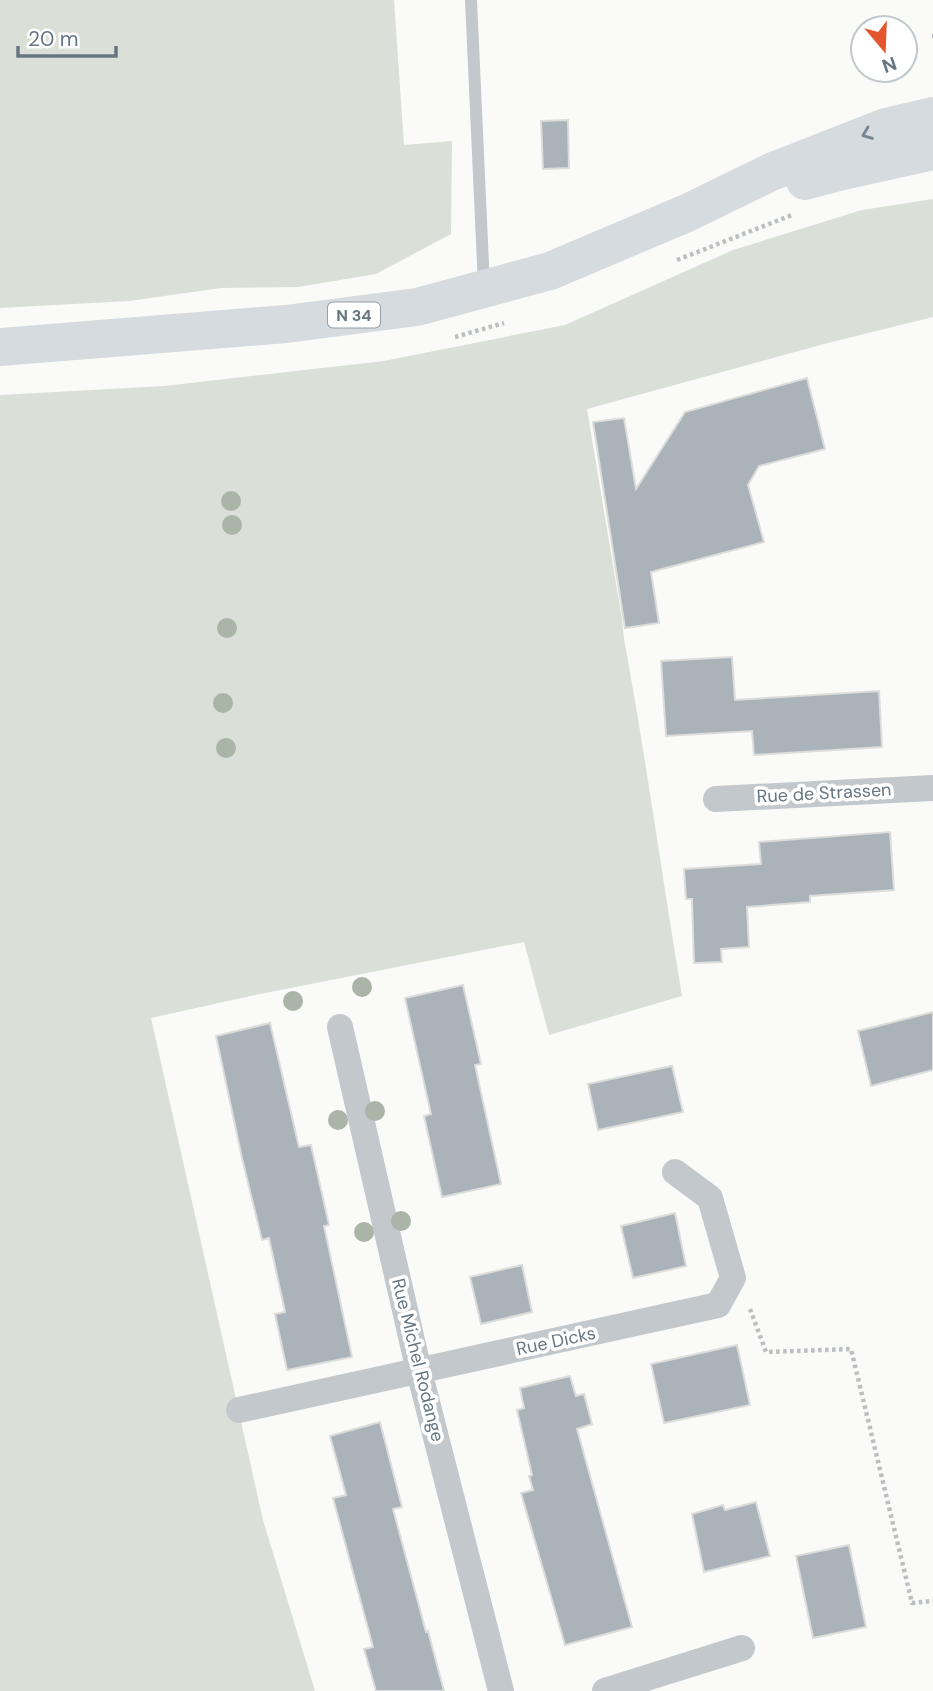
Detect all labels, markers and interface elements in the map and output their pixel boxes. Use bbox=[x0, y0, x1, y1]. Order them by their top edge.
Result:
scale bar bbox=[18, 14, 116, 58]
north arrow bbox=[849, 14, 919, 84]
text: 20 m bbox=[28, 25, 79, 53]
text: N bbox=[879, 51, 900, 79]
one-way arrow bbox=[862, 126, 874, 140]
road number: N 34 bbox=[328, 302, 380, 328]
street label: Rue de Strassen bbox=[756, 777, 892, 809]
street label: Rue Michel Rodange bbox=[386, 1276, 450, 1444]
street label: Rue Dicks bbox=[514, 1321, 598, 1361]

